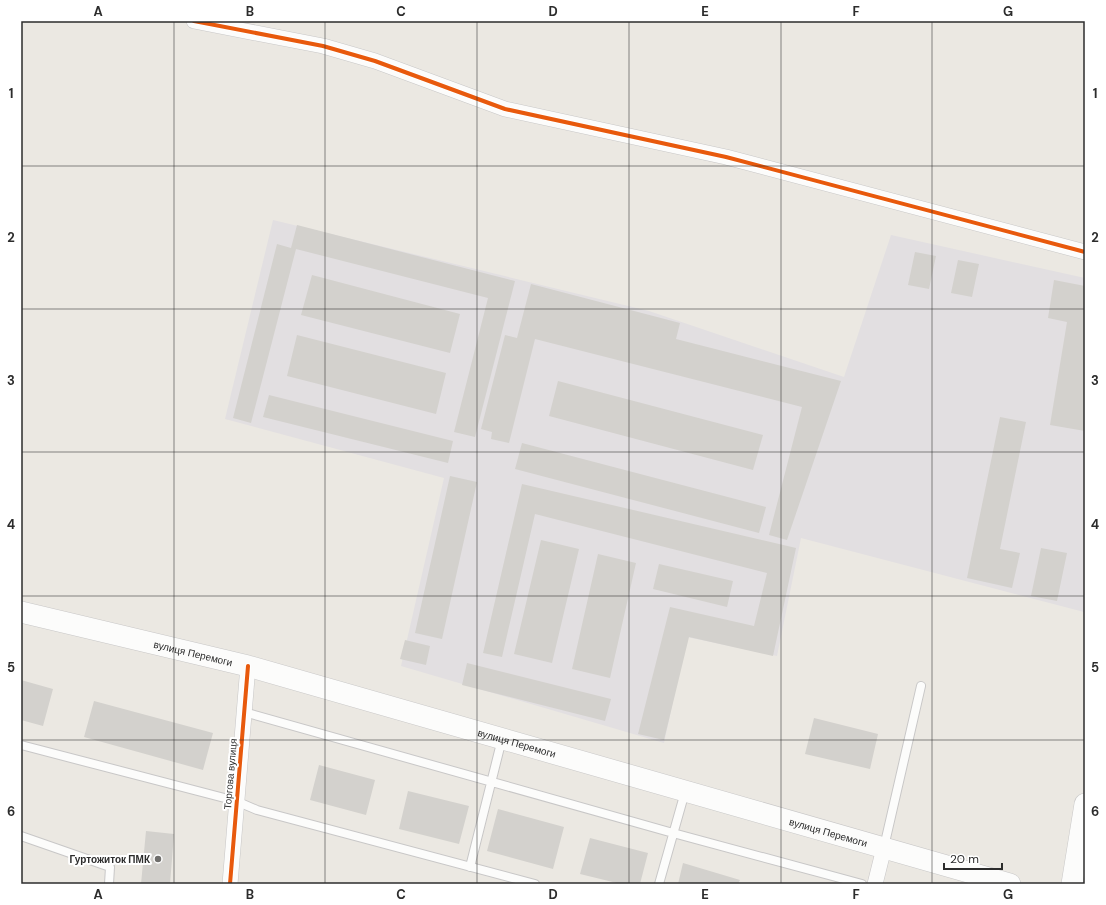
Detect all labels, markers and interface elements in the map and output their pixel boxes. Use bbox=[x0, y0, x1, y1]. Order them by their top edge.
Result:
text: A bbox=[93, 3, 103, 20]
text: B bbox=[246, 3, 254, 20]
text: C bbox=[396, 3, 406, 20]
text: D bbox=[548, 3, 558, 20]
text: E bbox=[701, 3, 709, 20]
text: F bbox=[852, 3, 860, 20]
text: G bbox=[1003, 3, 1013, 20]
text: 1 bbox=[9, 85, 13, 102]
text: 1 bbox=[1093, 85, 1097, 102]
text: 2 bbox=[7, 229, 15, 246]
text: 2 bbox=[1091, 229, 1099, 246]
text: 3 bbox=[7, 372, 15, 389]
text: 3 bbox=[1091, 372, 1099, 389]
text: 4 bbox=[7, 516, 15, 533]
text: 4 bbox=[1091, 516, 1099, 533]
street label: вулиця Перемоги bbox=[152, 638, 234, 669]
text: 5 bbox=[7, 659, 15, 676]
text: 5 bbox=[1091, 659, 1099, 676]
street label: вулиця Перемоги bbox=[476, 726, 557, 761]
street label: Торгова вулиця bbox=[221, 738, 240, 810]
text: 6 bbox=[7, 803, 15, 820]
text: 6 bbox=[1091, 803, 1099, 820]
street label: вулиця Перемоги bbox=[788, 815, 869, 850]
scale bar bbox=[944, 845, 1002, 871]
text: 20 m bbox=[950, 851, 979, 867]
place label: Гуртожиток ПМК bbox=[69, 853, 151, 866]
marker: Гуртожиток ПМК bbox=[153, 854, 163, 864]
text: A bbox=[93, 886, 103, 903]
text: B bbox=[246, 886, 254, 903]
text: C bbox=[396, 886, 406, 903]
text: D bbox=[548, 886, 558, 903]
text: E bbox=[701, 886, 709, 903]
text: F bbox=[852, 886, 860, 903]
text: G bbox=[1003, 886, 1013, 903]

